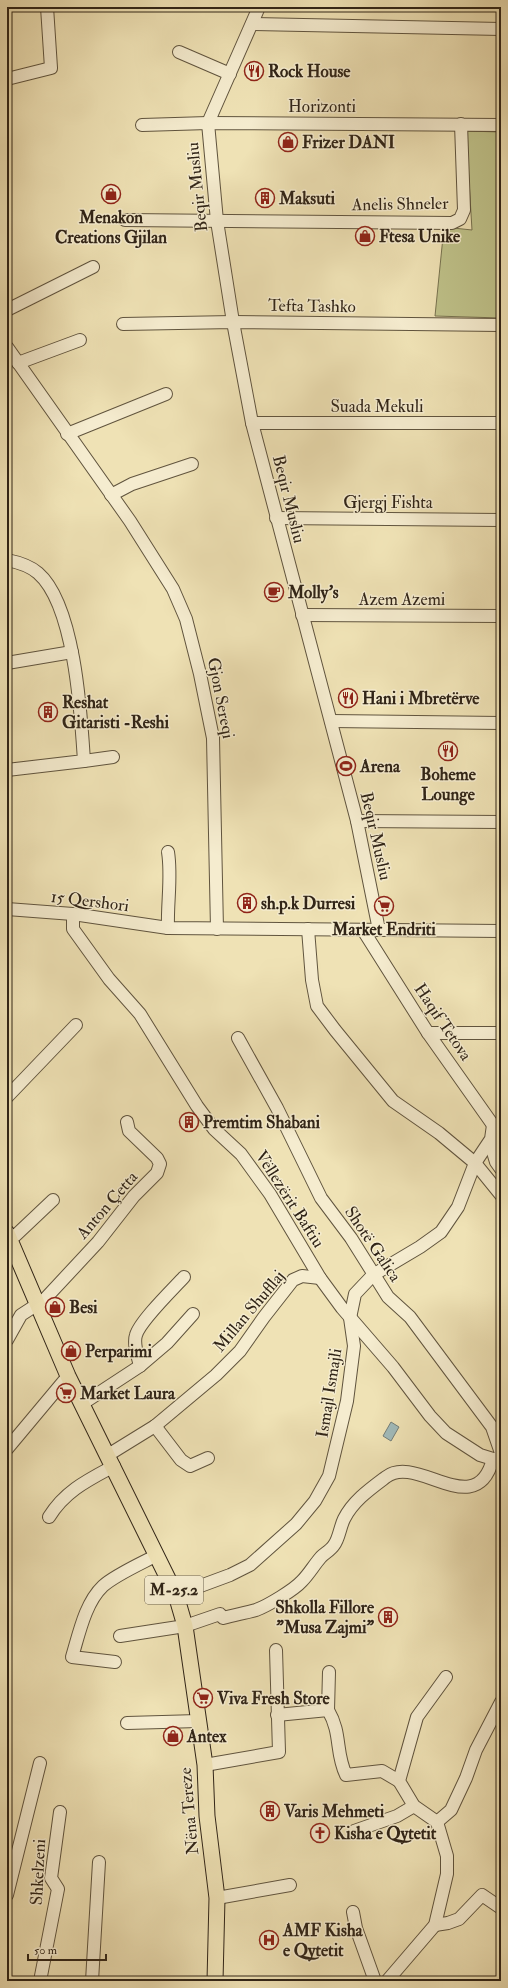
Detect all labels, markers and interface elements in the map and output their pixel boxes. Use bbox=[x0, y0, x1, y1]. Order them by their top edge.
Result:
restaurant icon: Rock House bbox=[243, 60, 265, 82]
place label: Rock House bbox=[268, 61, 351, 82]
street label: Horizonti bbox=[288, 96, 356, 117]
shop icon: Frizer DANI bbox=[277, 131, 299, 153]
place label: Frizer DANI bbox=[302, 132, 395, 153]
street label: Beqir Musliu bbox=[182, 141, 212, 233]
shop icon: Menakon Creations Gjilan bbox=[100, 183, 122, 205]
building icon: Maksuti bbox=[254, 187, 276, 209]
place label: Maksuti bbox=[278, 188, 335, 209]
street label: Anelis Shneler bbox=[350, 193, 449, 215]
place label: Menakon Creations Gjilan bbox=[55, 207, 167, 249]
shop icon: Ftesa Unike bbox=[354, 225, 376, 247]
place label: Ftesa Unike bbox=[379, 226, 461, 247]
street label: Tefta Tashko bbox=[268, 295, 356, 317]
street label: Suada Mekuli bbox=[330, 396, 424, 417]
street label: Beqir Musliu bbox=[268, 453, 310, 545]
street label: Gjergj Fishta bbox=[343, 492, 434, 513]
cafe icon: Molly's bbox=[263, 581, 285, 603]
place label: Molly's bbox=[287, 582, 339, 604]
street label: Azem Azemi bbox=[358, 589, 446, 610]
street label: Gjon Sereqi bbox=[203, 656, 239, 741]
restaurant icon: Hani i Mbretërve bbox=[337, 687, 359, 709]
place label: Hani i Mbretërve bbox=[362, 688, 480, 709]
place label: Reshat Gitaristi -Reshi bbox=[62, 692, 170, 733]
building icon: Reshat Gitaristi -Reshi bbox=[37, 701, 59, 723]
restaurant icon: Boheme Lounge bbox=[437, 740, 459, 762]
sports icon: Arena bbox=[335, 755, 357, 777]
place label: Arena bbox=[359, 756, 401, 777]
place label: Boheme Lounge bbox=[420, 764, 477, 806]
street label: Beqir Musliu bbox=[356, 790, 396, 882]
street label: 15 Qershori bbox=[50, 886, 131, 916]
building icon: sh.p.k Durresi bbox=[236, 892, 258, 914]
place label: sh.p.k Durresi bbox=[261, 893, 356, 915]
supermarket icon: Market Endriti bbox=[373, 895, 395, 917]
place label: Market Endriti bbox=[331, 919, 436, 940]
street label: Haqif Tetova bbox=[409, 979, 477, 1065]
building icon: Premtim Shabani bbox=[178, 1111, 200, 1133]
place label: Premtim Shabani bbox=[203, 1112, 321, 1133]
street label: Vëllezërit Baftiu bbox=[251, 1147, 329, 1252]
street label: Anton Çetta bbox=[71, 1166, 143, 1244]
street label: Shotë Galica bbox=[340, 1202, 407, 1287]
street label: Millan Shufllaj bbox=[209, 1266, 289, 1356]
shop icon: Besi bbox=[44, 1296, 66, 1318]
place label: Besi bbox=[69, 1297, 98, 1318]
shop icon: Perparimi bbox=[60, 1340, 82, 1362]
place label: Perparimi bbox=[85, 1341, 153, 1363]
street label: Ismajl Ismajli bbox=[312, 1346, 347, 1439]
supermarket icon: Market Laura bbox=[55, 1382, 77, 1404]
place label: Market Laura bbox=[79, 1383, 176, 1404]
road number: M-25.2 bbox=[145, 1576, 203, 1604]
place label: Shkolla Fillore "Musa Zajmi" bbox=[275, 1597, 375, 1639]
building icon: Shkolla Fillore "Musa Zajmi" bbox=[377, 1606, 399, 1628]
supermarket icon: Viva Fresh Store bbox=[192, 1687, 214, 1709]
place label: Viva Fresh Store bbox=[216, 1688, 331, 1709]
shop icon: Antex bbox=[162, 1725, 184, 1747]
place label: Antex bbox=[186, 1726, 227, 1747]
street label: Nëna Tereze bbox=[175, 1766, 203, 1856]
building icon: Varis Mehmeti bbox=[259, 1800, 281, 1822]
place label: Varis Mehmeti bbox=[283, 1801, 385, 1822]
church icon: Kisha e Qytetit bbox=[309, 1822, 331, 1844]
place label: Kisha e Qytetit bbox=[334, 1823, 437, 1845]
street label: Shkelzeni bbox=[26, 1838, 50, 1906]
place label: AMF Kisha e Qytetit bbox=[282, 1920, 364, 1962]
hospital icon: AMF Kisha e Qytetit bbox=[258, 1929, 280, 1951]
scale bar bbox=[28, 1936, 106, 1962]
text: 50 m bbox=[34, 1943, 58, 1958]

